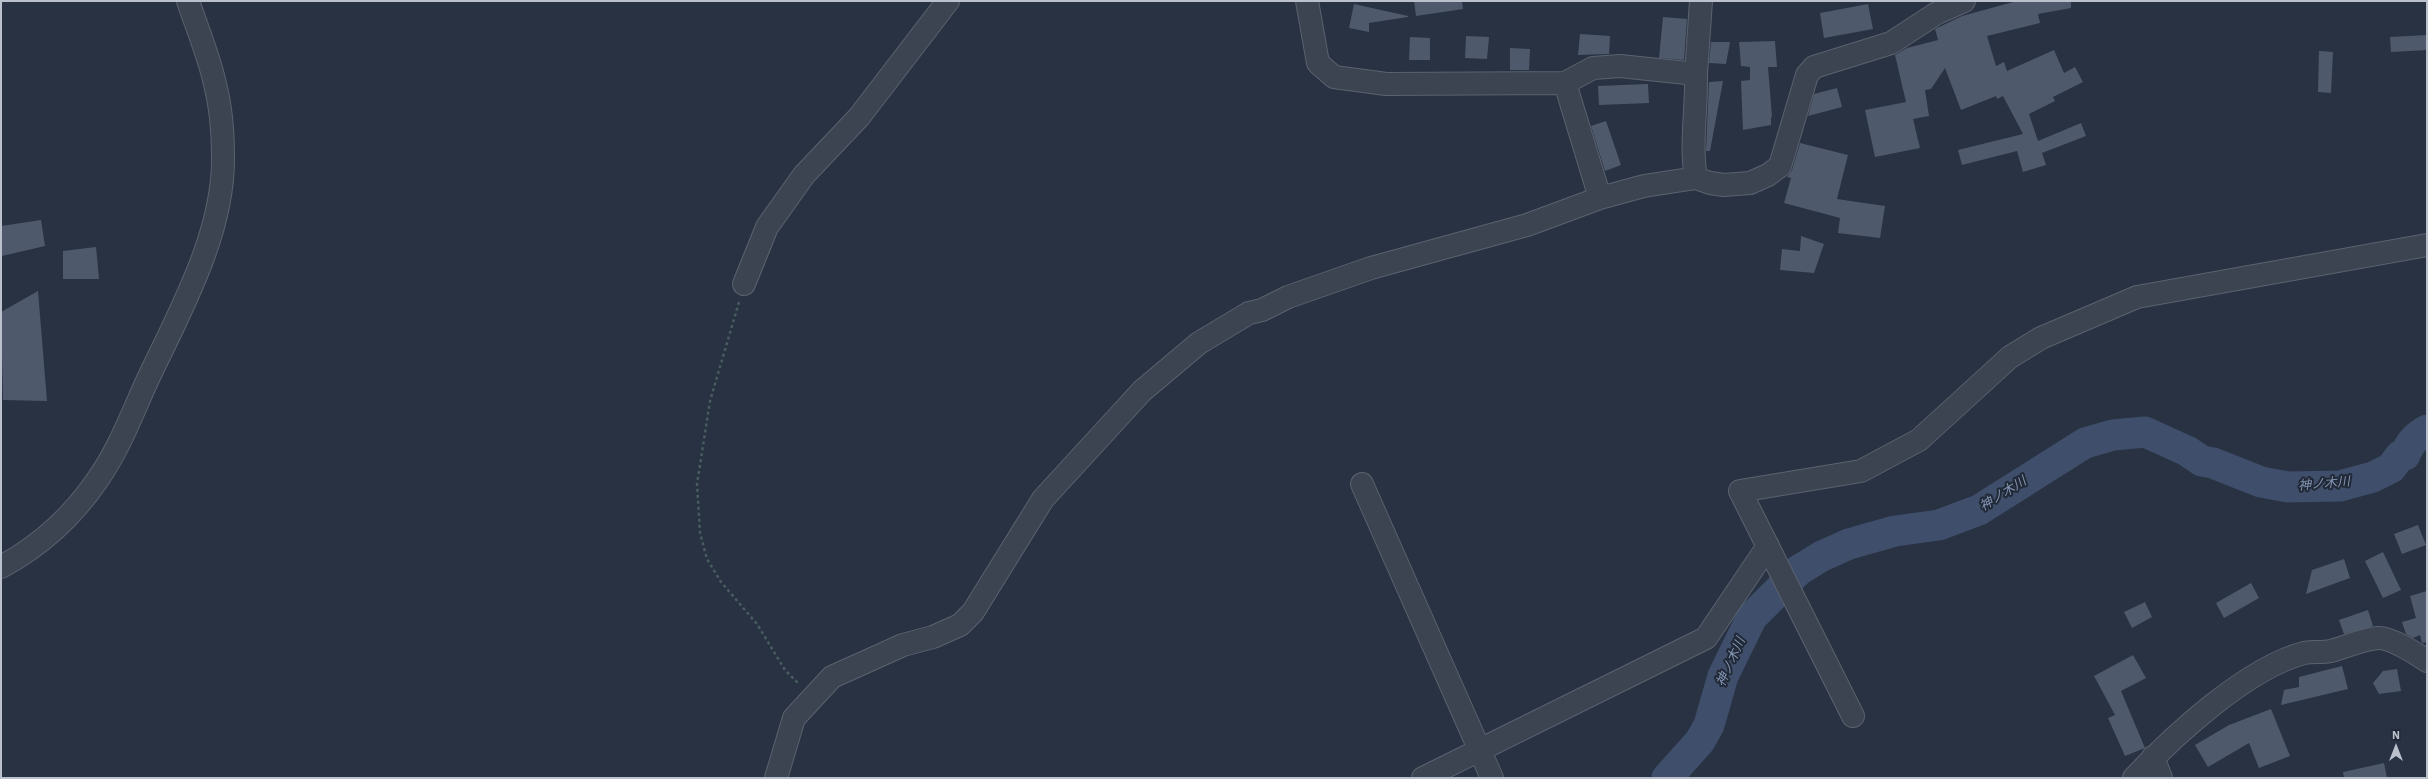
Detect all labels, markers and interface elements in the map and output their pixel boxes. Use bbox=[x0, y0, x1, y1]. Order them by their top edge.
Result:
water label: 神ノ木川 bbox=[1977, 474, 2029, 514]
water label: 神ノ木川 bbox=[2297, 474, 2351, 494]
water label: 神ノ木川 bbox=[1713, 635, 1749, 689]
north arrow bbox=[2376, 727, 2416, 767]
text: N bbox=[2392, 728, 2400, 742]

